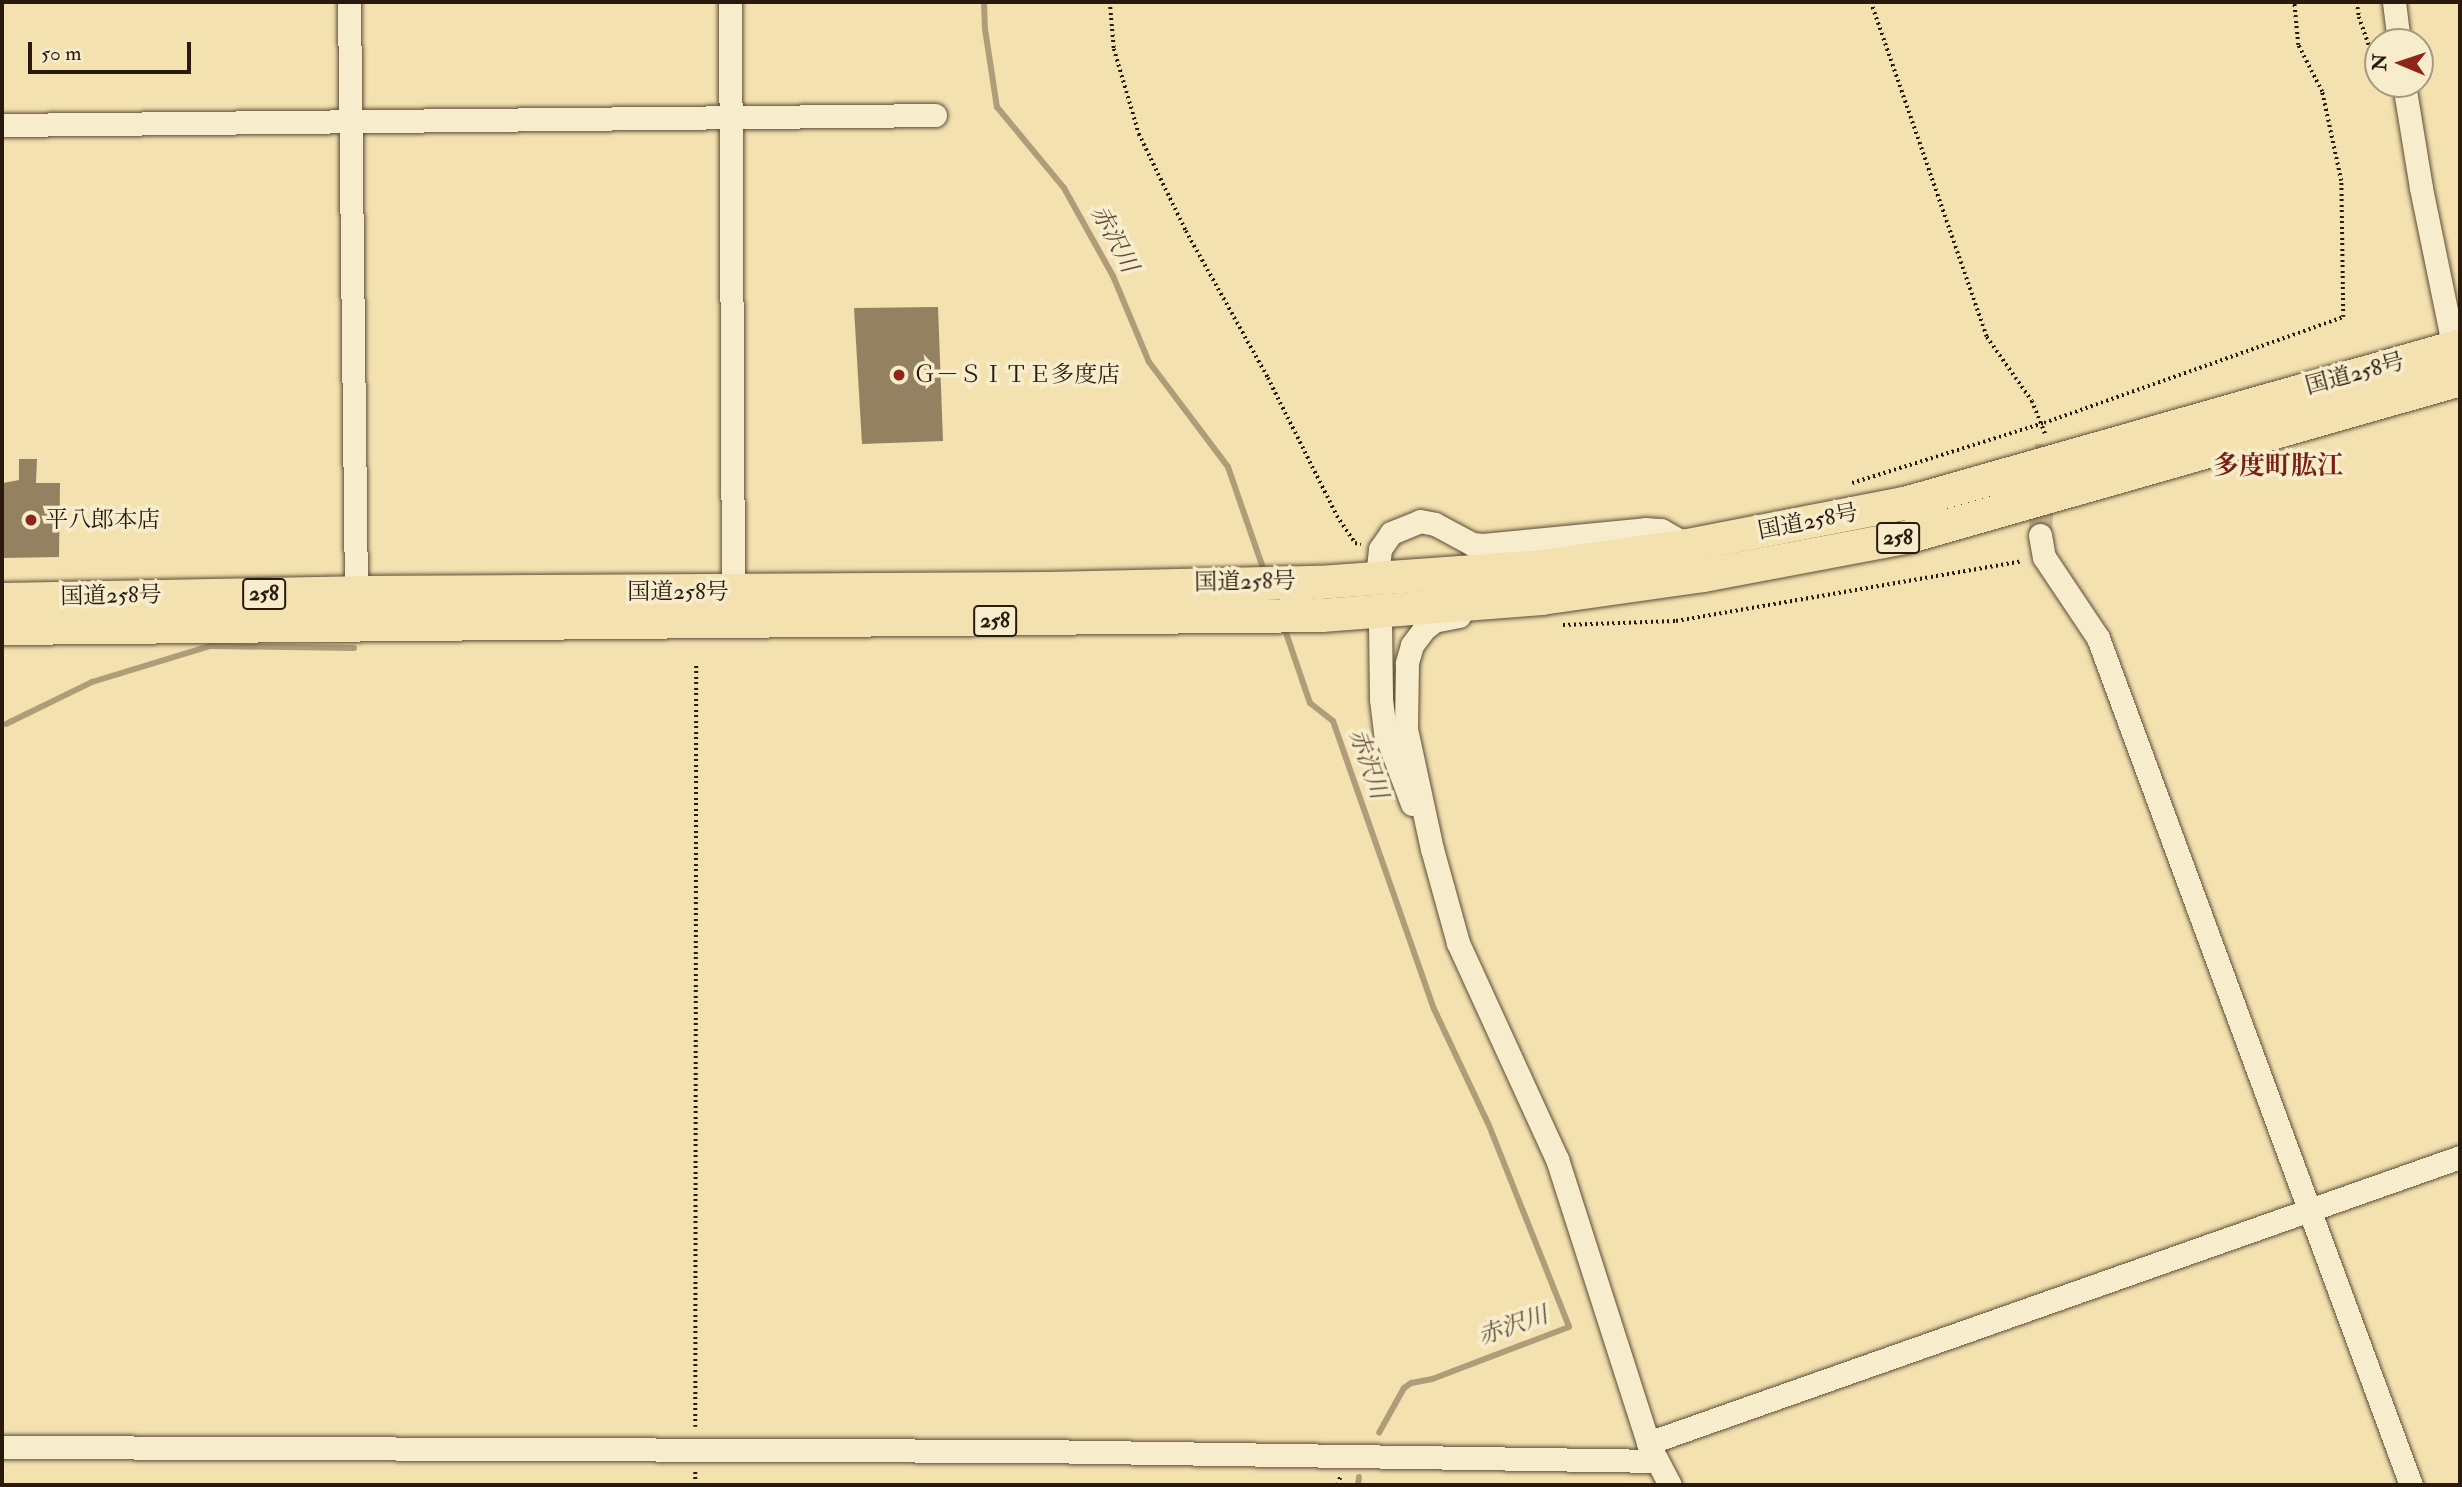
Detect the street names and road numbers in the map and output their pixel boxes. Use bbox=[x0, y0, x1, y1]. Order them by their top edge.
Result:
street label: 国道258号 bbox=[2302, 348, 2408, 400]
street label: 国道258号 bbox=[1756, 499, 1860, 545]
road number: 258 bbox=[1875, 520, 1921, 556]
street label: 国道258号 bbox=[1194, 567, 1296, 597]
road number: 258 bbox=[241, 576, 287, 612]
street label: 国道258号 bbox=[627, 578, 729, 606]
street label: 国道258号 bbox=[60, 581, 162, 611]
road number: 258 bbox=[972, 604, 1018, 638]

